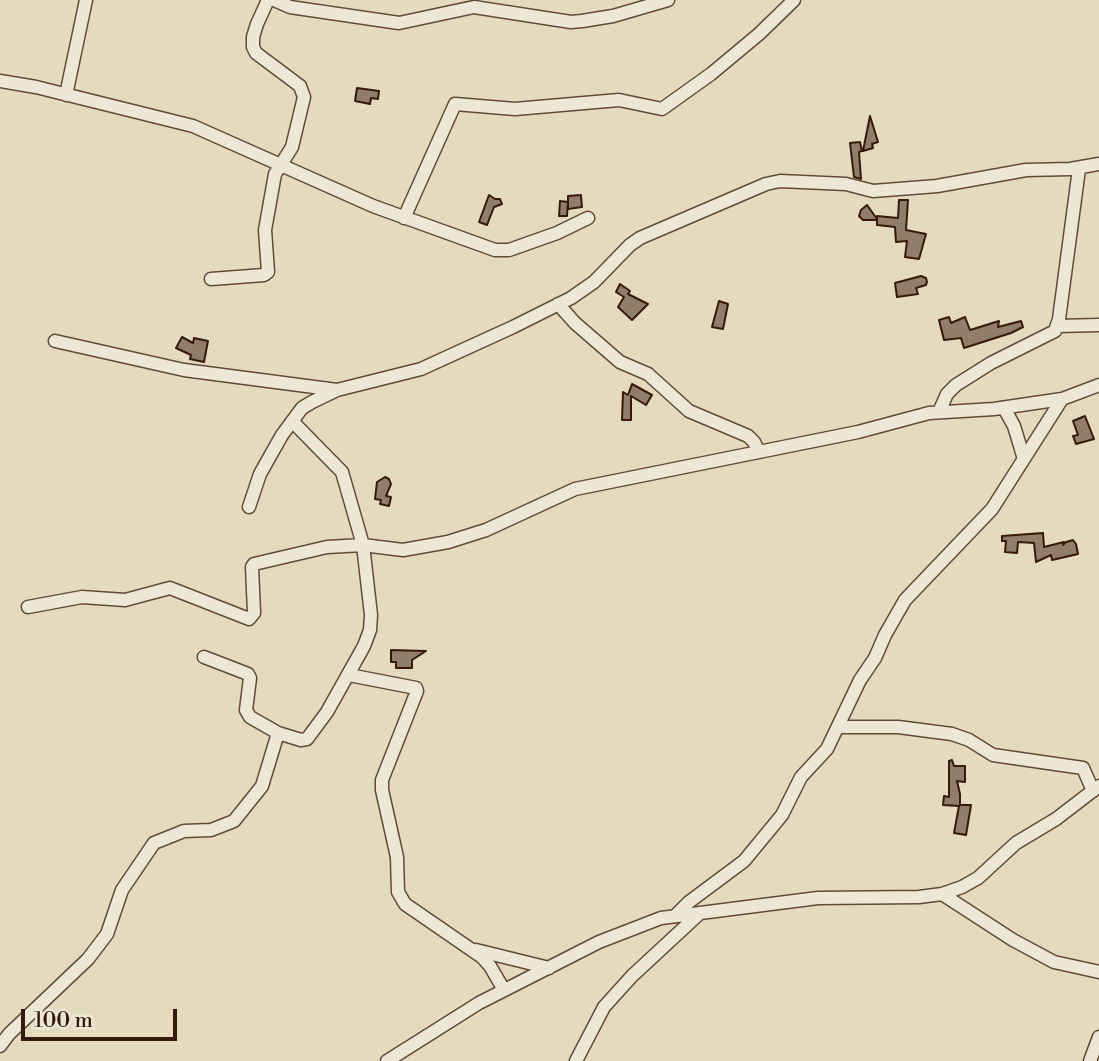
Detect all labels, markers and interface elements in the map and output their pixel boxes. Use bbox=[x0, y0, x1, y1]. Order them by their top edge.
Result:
scale bar bbox=[24, 995, 180, 1038]
text: 100 m bbox=[34, 1008, 93, 1034]

